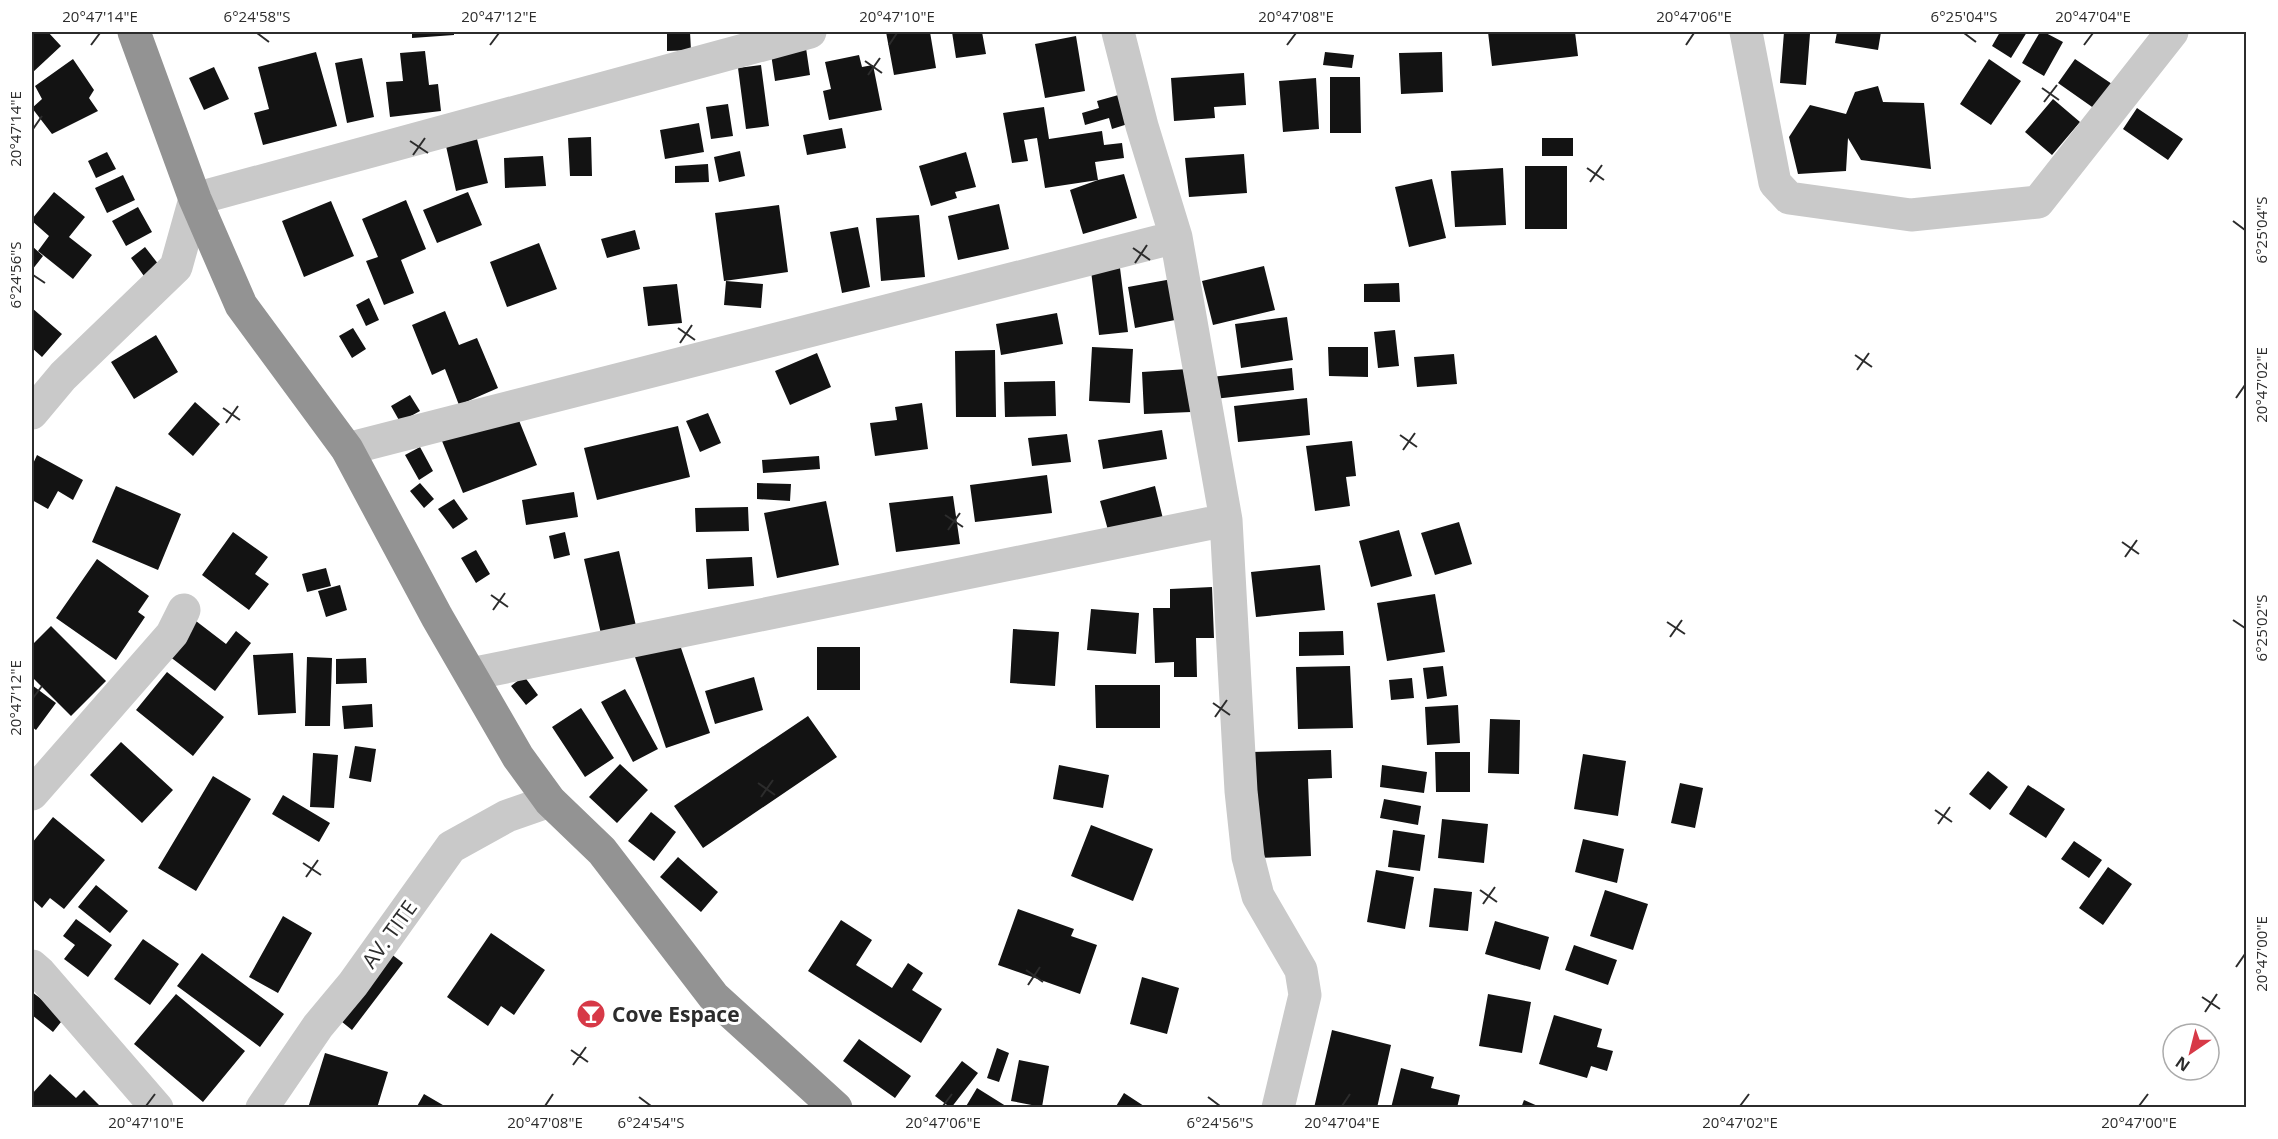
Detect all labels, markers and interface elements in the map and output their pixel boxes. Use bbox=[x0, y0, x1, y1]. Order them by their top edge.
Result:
text: 20°47'14"E bbox=[62, 6, 138, 26]
text: 6°24'58"S bbox=[224, 6, 290, 26]
text: 20°47'12"E bbox=[461, 6, 537, 26]
text: 20°47'10"E bbox=[859, 6, 935, 26]
text: 20°47'08"E bbox=[1258, 6, 1334, 26]
text: 20°47'06"E bbox=[1656, 6, 1732, 26]
text: 6°25'04"S bbox=[1931, 6, 1997, 26]
text: 20°47'04"E bbox=[2055, 6, 2131, 26]
text: 20°47'14"E bbox=[5, 91, 25, 167]
text: 6°25'04"S bbox=[2251, 197, 2271, 263]
text: 6°24'56"S bbox=[5, 242, 25, 308]
text: 20°47'02"E bbox=[2251, 347, 2271, 423]
text: 6°25'02"S bbox=[2251, 595, 2271, 661]
text: 20°47'12"E bbox=[5, 660, 25, 736]
street label: AV. TITE bbox=[355, 894, 423, 974]
text: 20°47'00"E bbox=[2251, 916, 2271, 992]
bar icon: Cove Espace bbox=[575, 998, 607, 1030]
place label: Cove Espace bbox=[612, 1000, 740, 1028]
north arrow bbox=[2161, 1022, 2221, 1082]
text: N bbox=[2171, 1052, 2194, 1077]
text: 20°47'10"E bbox=[108, 1112, 184, 1132]
text: 20°47'08"E bbox=[507, 1112, 583, 1132]
text: 6°24'54"S bbox=[618, 1112, 684, 1132]
text: 20°47'06"E bbox=[905, 1112, 981, 1132]
text: 6°24'56"S bbox=[1187, 1112, 1253, 1132]
text: 20°47'04"E bbox=[1304, 1112, 1380, 1132]
text: 20°47'02"E bbox=[1702, 1112, 1778, 1132]
text: 20°47'00"E bbox=[2101, 1112, 2177, 1132]

